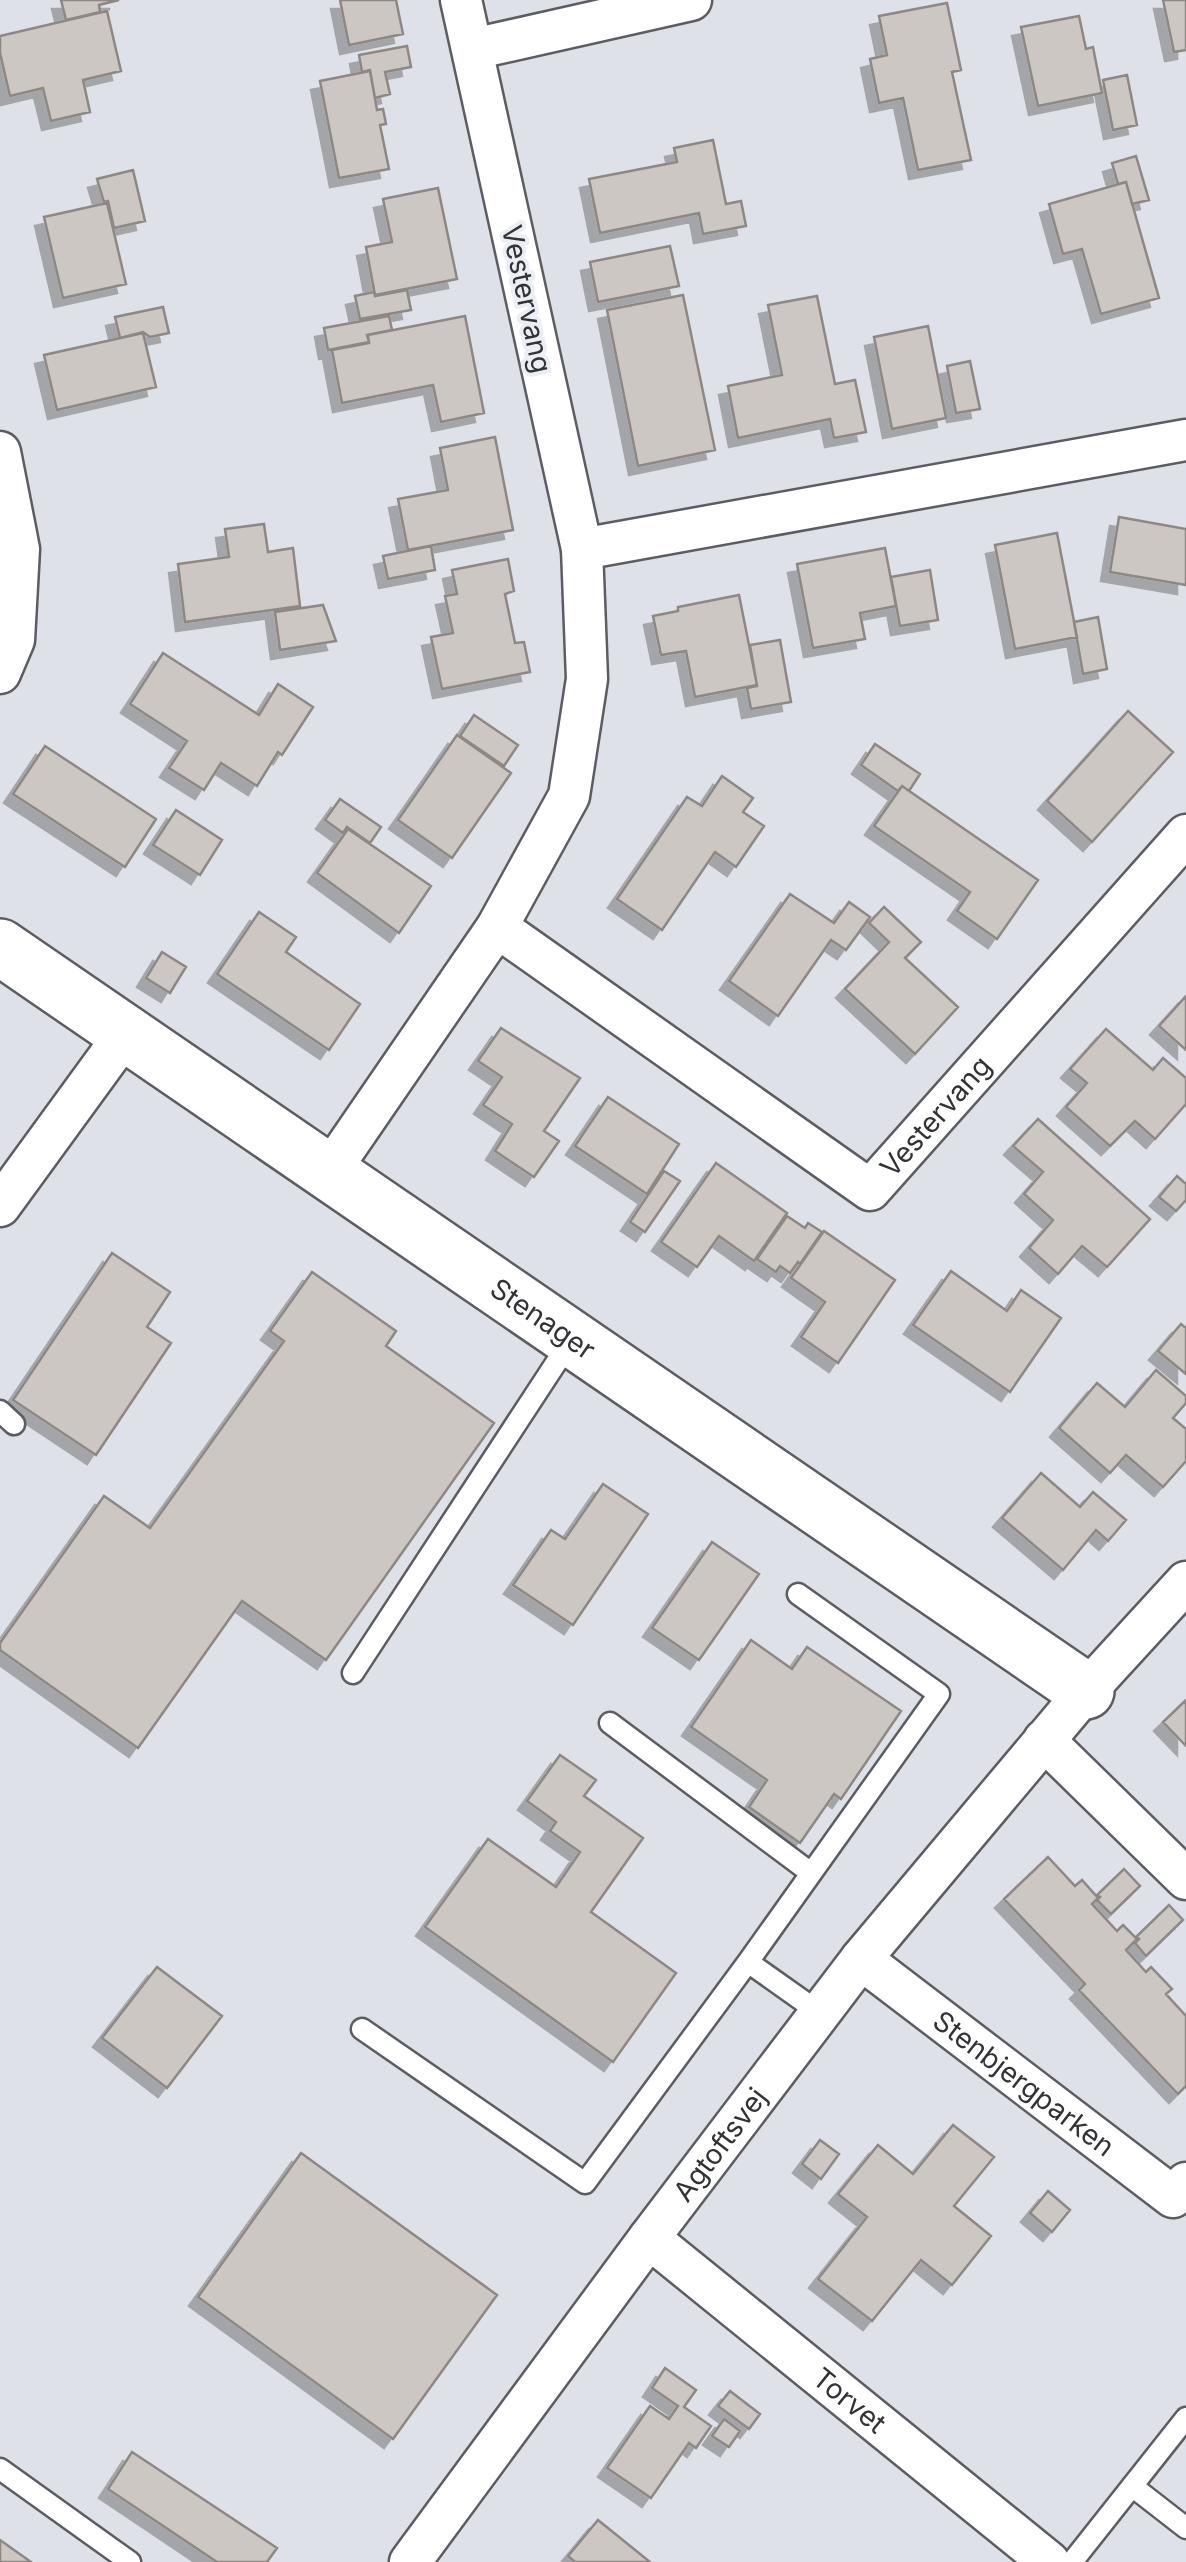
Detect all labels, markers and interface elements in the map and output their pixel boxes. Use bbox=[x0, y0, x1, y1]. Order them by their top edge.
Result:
street label: Vestervang bbox=[495, 222, 559, 376]
street label: Vestervang bbox=[873, 1049, 998, 1184]
street label: Stenager bbox=[484, 1271, 602, 1367]
street label: Stenbjergparken bbox=[927, 2003, 1121, 2163]
street label: Agtoftsvej bbox=[666, 2081, 774, 2208]
street label: Torvet bbox=[806, 2361, 893, 2440]

